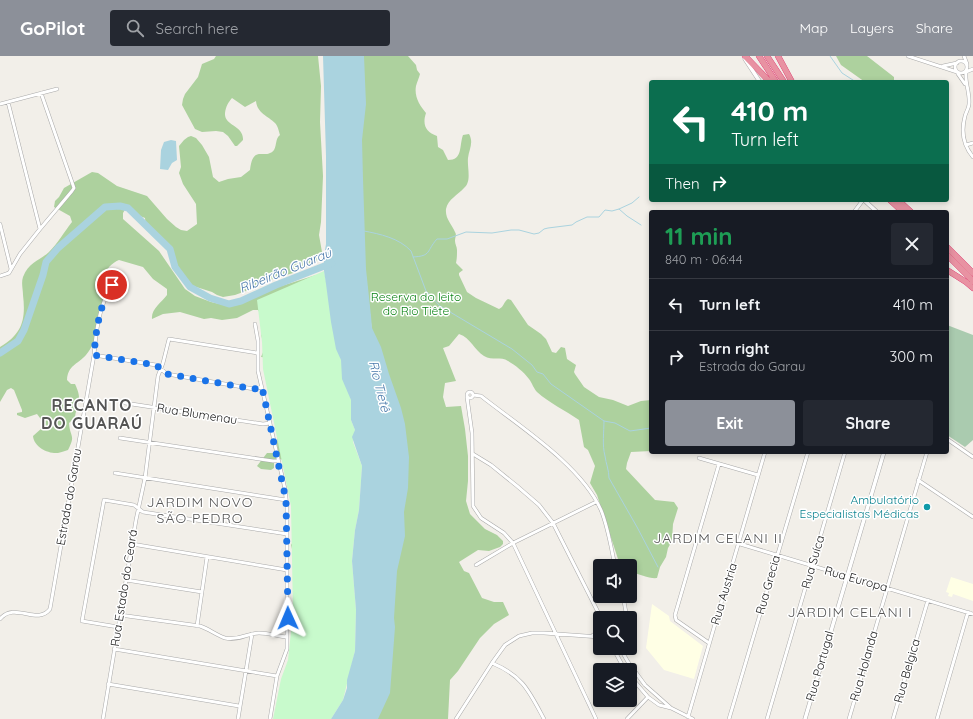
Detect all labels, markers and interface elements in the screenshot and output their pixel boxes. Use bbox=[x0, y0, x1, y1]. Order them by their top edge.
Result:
search box bbox=[110, 10, 390, 46]
text: GoPilot bbox=[20, 16, 86, 40]
icon: search bbox=[124, 17, 146, 39]
text: Search here bbox=[156, 19, 238, 38]
text: Map bbox=[799, 19, 828, 37]
text: Layers bbox=[850, 19, 894, 37]
text: Share bbox=[916, 19, 953, 37]
text: 410 m bbox=[731, 93, 808, 128]
icon: left bbox=[665, 96, 717, 148]
text: Turn left bbox=[731, 128, 799, 151]
icon: right bbox=[708, 172, 730, 194]
text: Then bbox=[665, 174, 700, 193]
text: 11 min bbox=[665, 221, 733, 251]
button: close bbox=[891, 223, 933, 265]
water label: Ribeirão Guaraú bbox=[237, 244, 334, 296]
text: 840 m · 06:44 bbox=[665, 251, 743, 267]
pin bbox=[95, 268, 129, 302]
icon: arrive bbox=[101, 274, 123, 296]
park label: Reserva do leito do Rio Tiête bbox=[371, 289, 461, 318]
icon: left bbox=[665, 294, 687, 316]
text: Turn left bbox=[699, 295, 761, 314]
text: 410 m bbox=[893, 295, 933, 314]
text: Turn right bbox=[699, 339, 770, 358]
icon: right bbox=[665, 346, 687, 368]
text: 300 m bbox=[890, 347, 933, 366]
text: Estrada do Garau bbox=[699, 358, 805, 374]
water label: Rio Tietê bbox=[366, 359, 394, 414]
district label: RECANTO DO GUARAÚ bbox=[41, 395, 143, 433]
street label: Rua Blumenau bbox=[156, 400, 238, 427]
button: Exit bbox=[665, 400, 795, 446]
button: Share bbox=[803, 400, 933, 446]
street label: Estrada do Garau bbox=[53, 447, 84, 547]
place label: Ambulatório Especialistas Médicas bbox=[800, 492, 919, 521]
district label: JARDIM NOVO SÃO PEDRO bbox=[147, 493, 253, 527]
marker: Ambulatório Especialistas Médicas bbox=[922, 502, 932, 512]
street label: Rua Estado do Ceará bbox=[107, 528, 140, 648]
district label: JARDIM CELANI II bbox=[653, 529, 783, 547]
street label: Rua Suíca bbox=[798, 533, 827, 590]
street label: Rua Grecia bbox=[752, 554, 783, 616]
map controls bbox=[593, 559, 637, 707]
button: sound bbox=[593, 559, 637, 603]
street label: Rua Austria bbox=[707, 561, 740, 627]
street label: Rua Europa bbox=[823, 562, 889, 595]
position arrow bbox=[267, 597, 309, 639]
district label: JARDIM CELANI I bbox=[788, 603, 912, 621]
button: search bbox=[593, 611, 637, 655]
street label: Rua Portugal bbox=[802, 629, 837, 703]
street label: Rua Holanda bbox=[846, 629, 881, 703]
street label: Rua Belgica bbox=[890, 637, 923, 705]
button: layers bbox=[593, 663, 637, 707]

